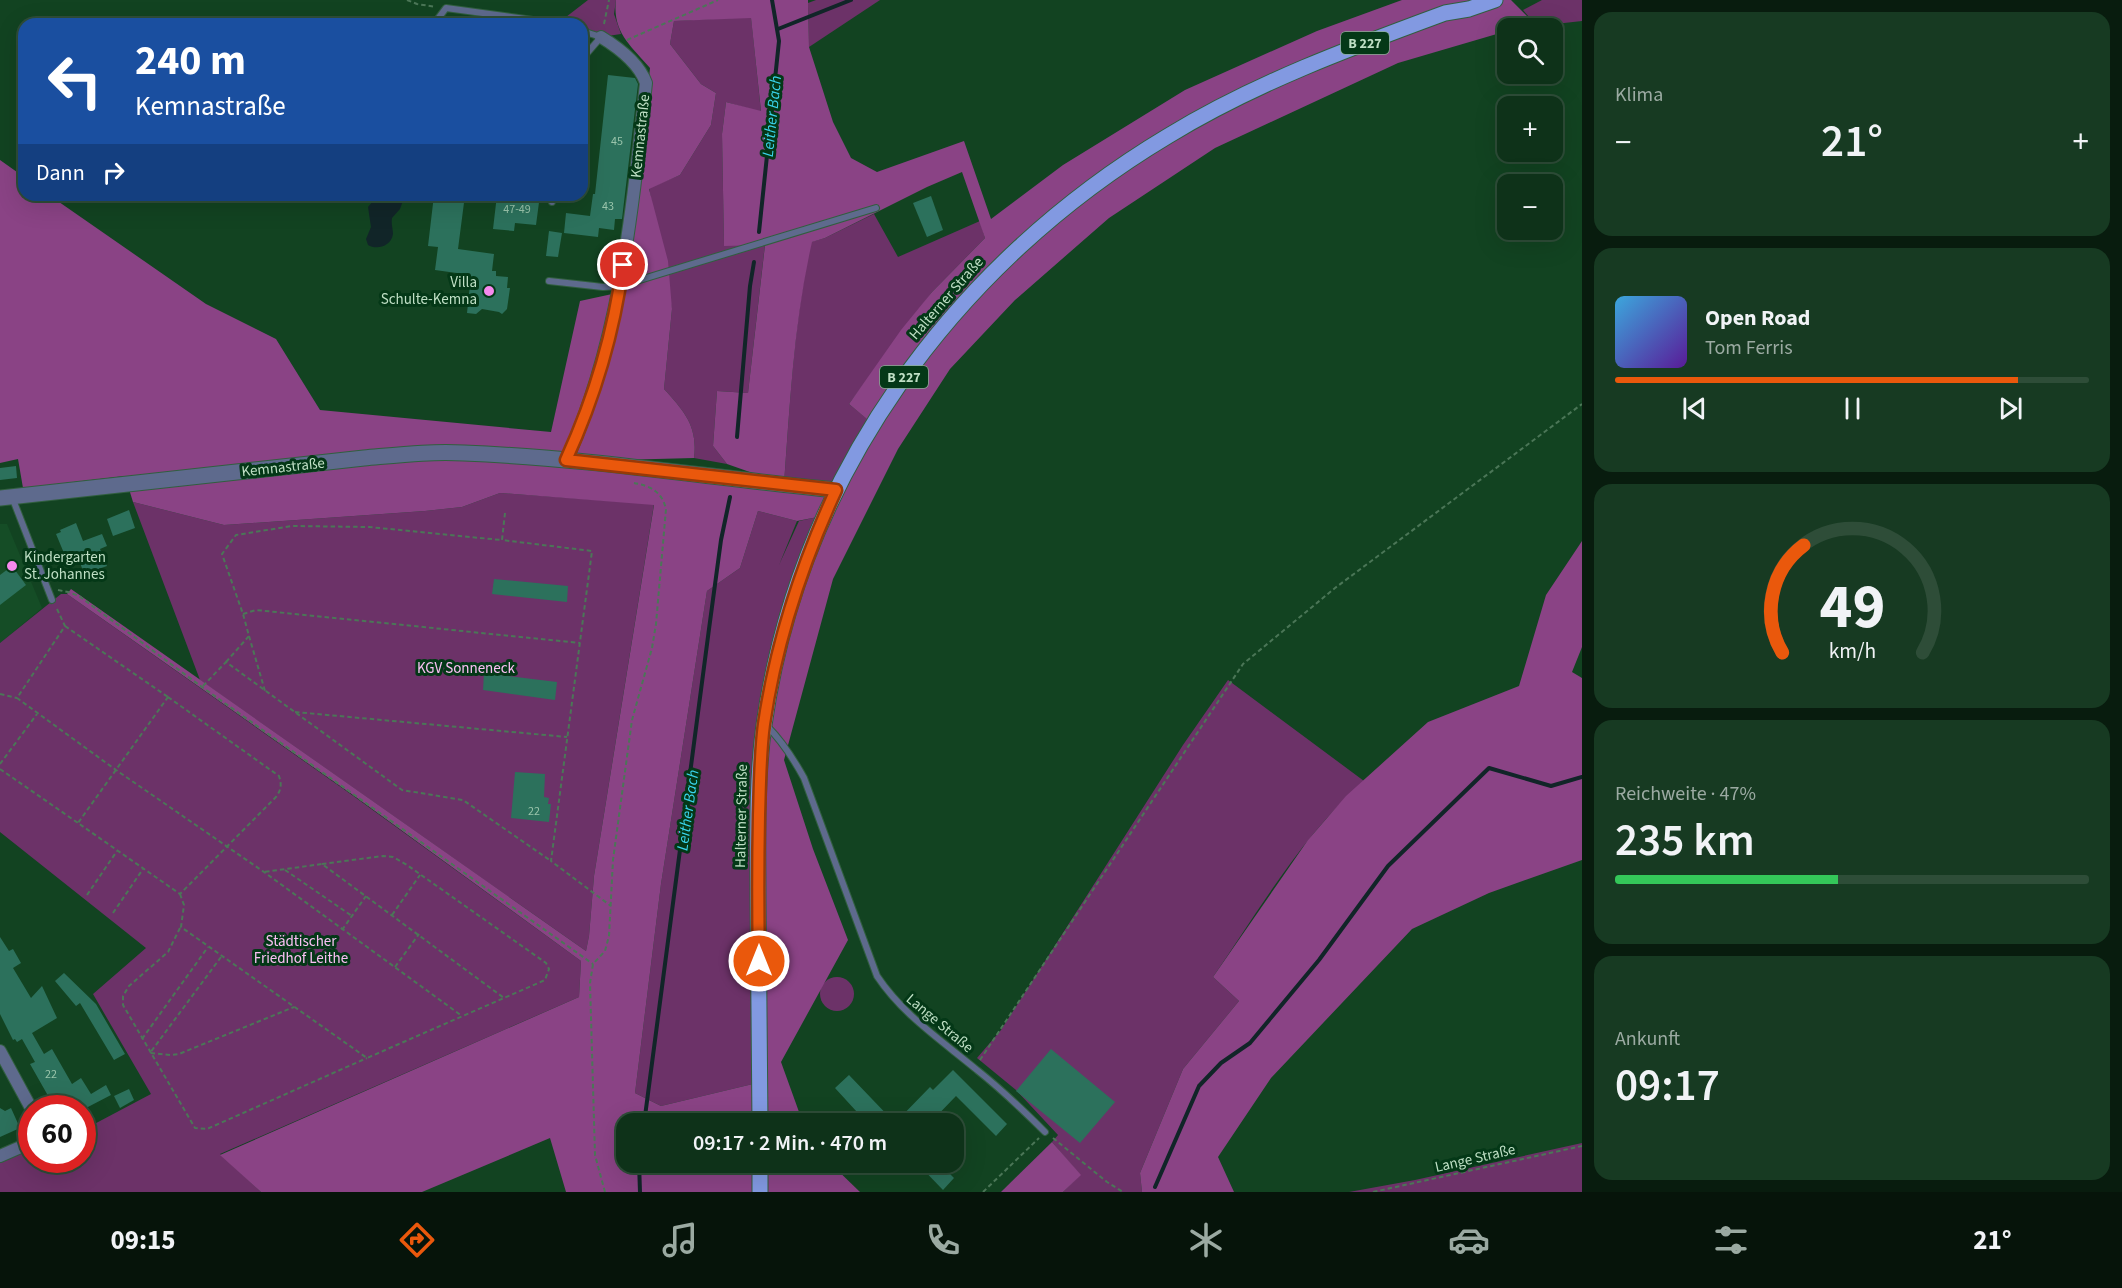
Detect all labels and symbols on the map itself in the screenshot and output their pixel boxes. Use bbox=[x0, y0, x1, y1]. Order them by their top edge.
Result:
road number: B 227 bbox=[1341, 32, 1389, 54]
water label: Leither Bach bbox=[757, 74, 787, 158]
street label: Kemnastraße bbox=[626, 93, 655, 179]
house number: 45 bbox=[611, 133, 623, 150]
house number: 43 bbox=[602, 198, 614, 215]
house number: 47-49 bbox=[503, 201, 531, 218]
pin bbox=[597, 239, 648, 290]
street label: Halterner Straße bbox=[904, 252, 988, 344]
place label: Villa Schulte-Kemna bbox=[381, 272, 477, 310]
marker: Villa Schulte-Kemna bbox=[482, 284, 496, 298]
road number: B 227 bbox=[880, 366, 928, 388]
street label: Kemnastraße bbox=[240, 453, 326, 482]
place label: Kindergarten St. Johannes bbox=[24, 547, 106, 585]
marker: Kindergarten St. Johannes bbox=[5, 559, 19, 573]
park label: KGV Sonneneck bbox=[417, 658, 516, 679]
street label: Halterner Straße bbox=[730, 764, 753, 868]
water label: Leither Bach bbox=[671, 768, 705, 852]
house number: 22 bbox=[528, 803, 540, 820]
position arrow bbox=[727, 929, 791, 993]
park label: Städtischer Friedhof Leithe bbox=[254, 931, 348, 969]
street label: Lange Straße bbox=[901, 989, 978, 1058]
house number: 22 bbox=[45, 1066, 57, 1083]
speed limit sign: 60 bbox=[18, 1095, 96, 1173]
street label: Lange Straße bbox=[1433, 1139, 1517, 1178]

